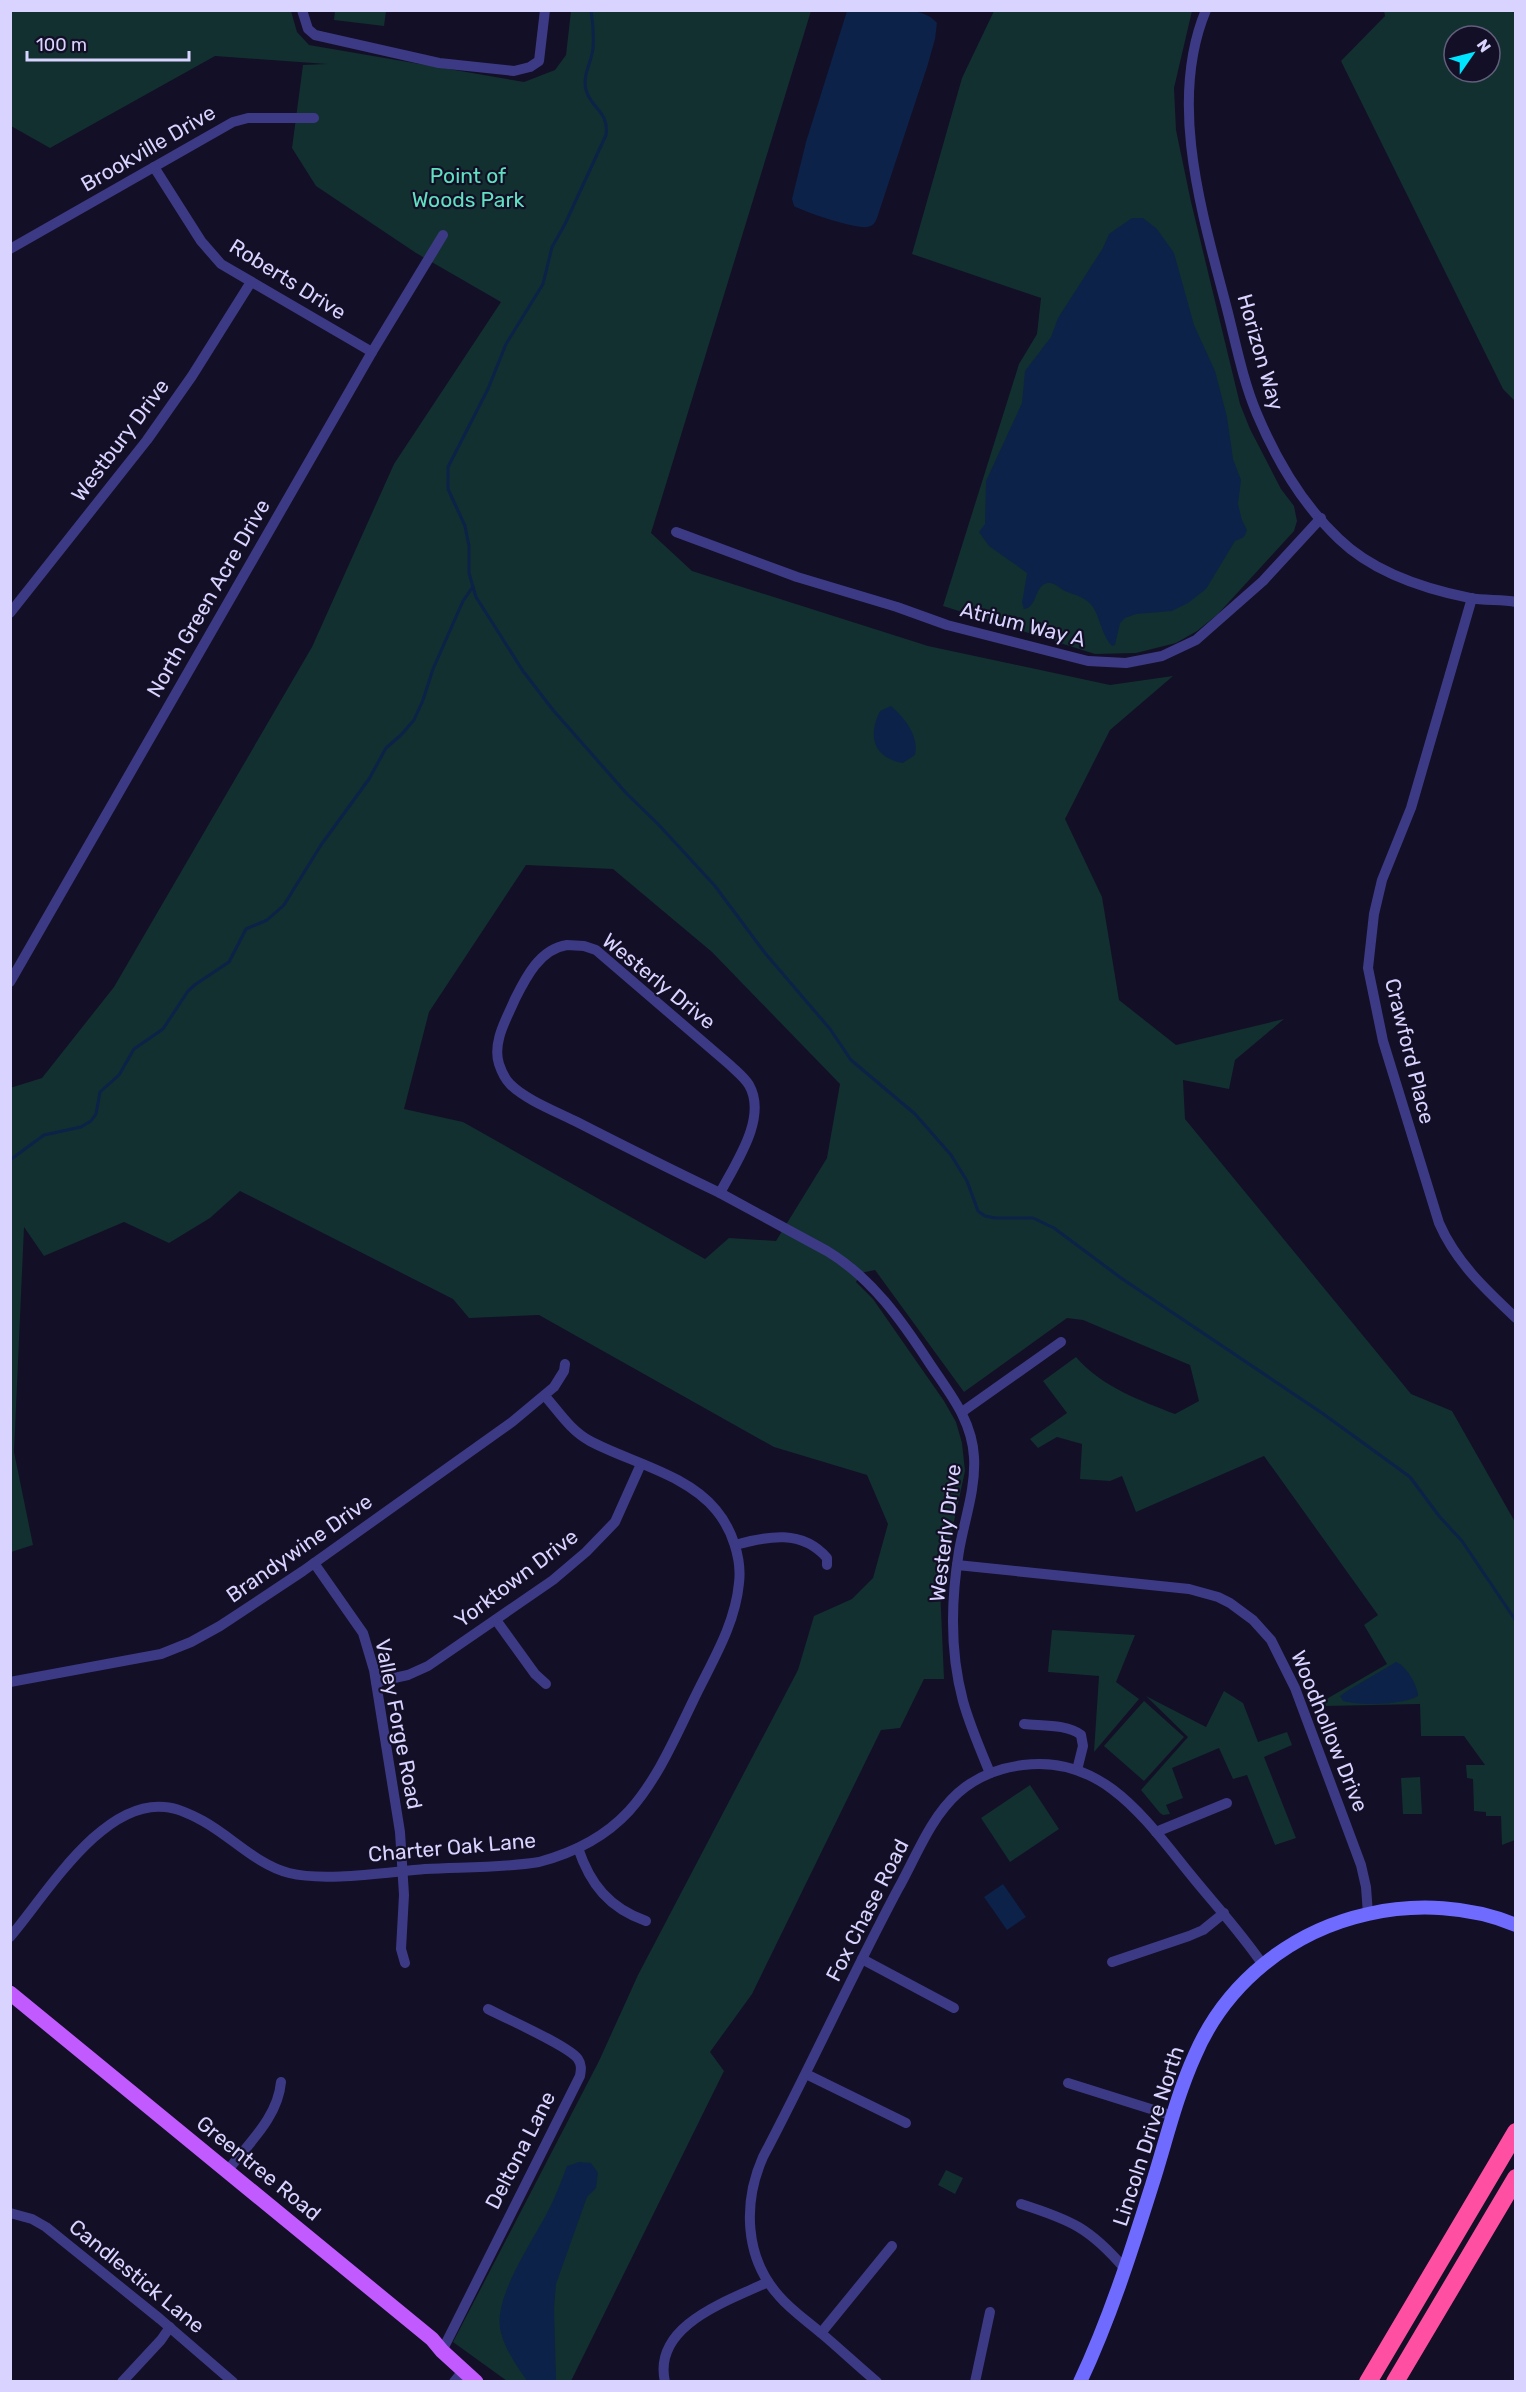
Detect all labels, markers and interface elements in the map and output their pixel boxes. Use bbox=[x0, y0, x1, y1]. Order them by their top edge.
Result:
scale bar bbox=[27, 24, 189, 62]
north arrow bbox=[1442, 24, 1502, 84]
text: 100 m bbox=[36, 34, 87, 56]
text: N bbox=[1473, 36, 1495, 56]
street label: Brookville Drive bbox=[76, 99, 220, 197]
park label: Point of Woods Park bbox=[412, 163, 524, 212]
street label: Roberts Drive bbox=[225, 233, 351, 325]
street label: Horizon Way bbox=[1233, 291, 1290, 413]
street label: Westbury Drive bbox=[66, 374, 174, 506]
street label: North Green Acre Drive bbox=[141, 495, 275, 701]
street label: Atrium Way A bbox=[958, 596, 1088, 652]
street label: Westerly Drive bbox=[597, 928, 721, 1034]
street label: Crawford Place bbox=[1380, 976, 1440, 1126]
street label: Westerly Drive bbox=[924, 1463, 966, 1603]
street label: Brandywine Drive bbox=[221, 1488, 377, 1608]
street label: Yorktown Drive bbox=[449, 1524, 583, 1632]
street label: Valley Forge Road bbox=[370, 1637, 428, 1811]
street label: Woodhollow Drive bbox=[1286, 1647, 1374, 1815]
street label: Charter Oak Lane bbox=[367, 1827, 537, 1867]
street label: Fox Chase Road bbox=[820, 1835, 914, 1985]
street label: Lincoln Drive North bbox=[1107, 2043, 1189, 2229]
street label: Deltona Lane bbox=[480, 2087, 560, 2213]
street label: Greentree Road bbox=[192, 2110, 326, 2226]
street label: Candlestick Lane bbox=[64, 2214, 210, 2338]

